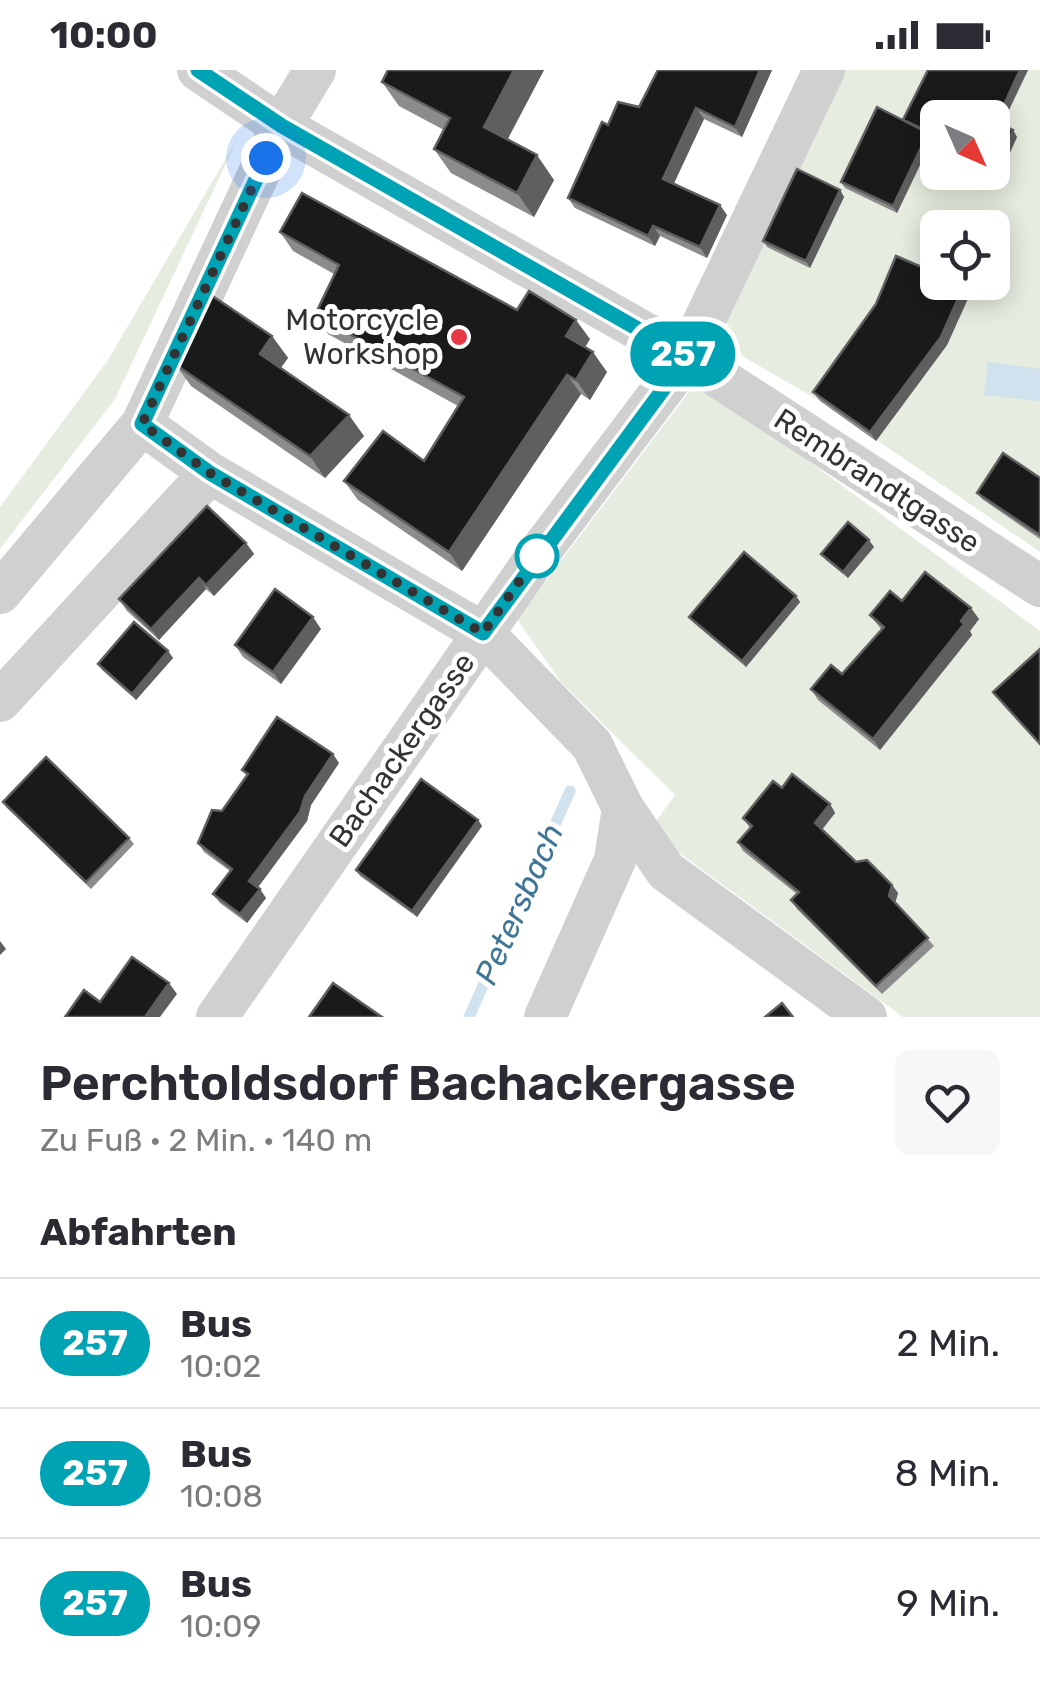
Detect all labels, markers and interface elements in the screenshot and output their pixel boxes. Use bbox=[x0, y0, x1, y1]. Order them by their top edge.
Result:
text: 10:00 bbox=[50, 12, 158, 58]
north arrow bbox=[920, 100, 1010, 190]
map controls bbox=[920, 100, 1010, 300]
your location bbox=[241, 133, 291, 183]
button: locate bbox=[920, 210, 1010, 300]
place label: Motorcycle Workshop bbox=[285, 302, 439, 372]
line badge: 257 bbox=[626, 322, 740, 386]
marker: Motorcycle Workshop bbox=[448, 326, 470, 348]
text: 257 bbox=[650, 333, 716, 375]
street label: Rembrandtgasse bbox=[767, 401, 987, 561]
unlabelled marker bbox=[516, 535, 558, 577]
street label: Bachackergasse bbox=[322, 646, 482, 854]
water label: Petersbach bbox=[467, 818, 571, 990]
button: heart bbox=[895, 1050, 1000, 1155]
text: Perchtoldsdorf Bachackergasse bbox=[40, 1055, 796, 1112]
text: Zu Fuß · 2 Min. · 140 m bbox=[40, 1121, 372, 1159]
text: Abfahrten bbox=[40, 1209, 237, 1255]
text: Bus bbox=[180, 1301, 252, 1347]
text: 2 Min. bbox=[896, 1320, 1000, 1366]
text: 257 bbox=[62, 1322, 128, 1364]
text: 10:02 bbox=[180, 1347, 261, 1385]
text: Bus bbox=[180, 1431, 252, 1477]
text: 8 Min. bbox=[895, 1450, 1000, 1496]
text: 257 bbox=[62, 1452, 128, 1494]
text: 10:08 bbox=[180, 1477, 263, 1515]
text: Bus bbox=[180, 1561, 252, 1607]
text: 9 Min. bbox=[896, 1580, 1000, 1626]
text: 257 bbox=[62, 1582, 128, 1624]
text: 10:09 bbox=[180, 1607, 262, 1645]

